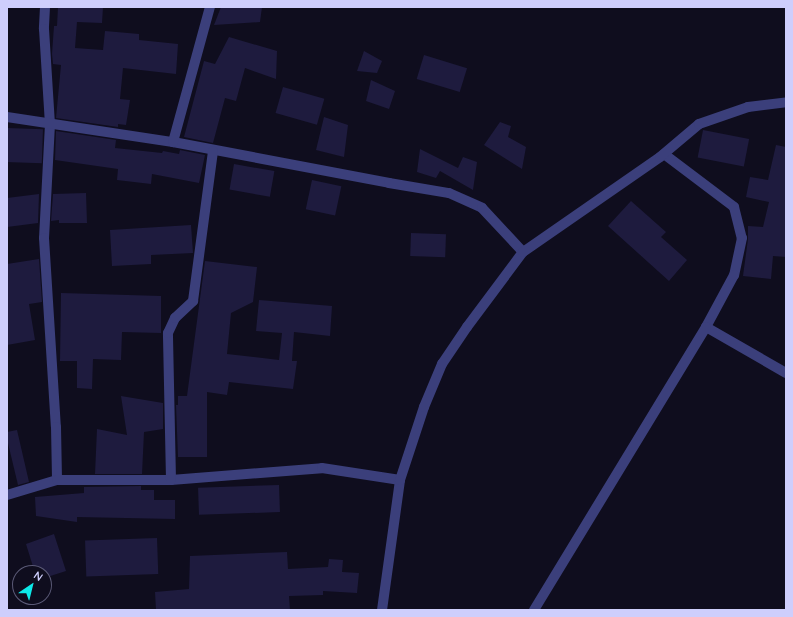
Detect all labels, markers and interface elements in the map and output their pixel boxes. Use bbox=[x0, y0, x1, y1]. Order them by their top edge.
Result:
north arrow bbox=[12, 565, 52, 605]
text: N bbox=[31, 568, 46, 584]

